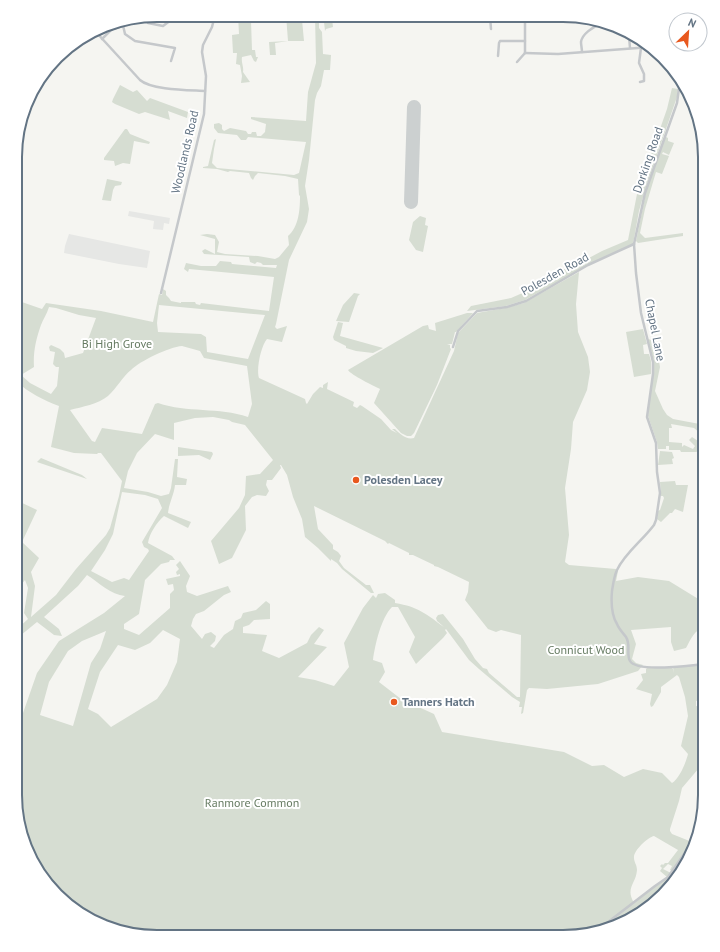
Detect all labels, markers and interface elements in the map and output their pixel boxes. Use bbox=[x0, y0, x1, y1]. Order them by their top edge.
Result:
north arrow bbox=[668, 12, 708, 52]
text: N bbox=[686, 15, 698, 31]
street label: Woodlands Road bbox=[168, 109, 201, 195]
street label: Dorking Road bbox=[629, 125, 666, 195]
street label: Polesden Road bbox=[518, 249, 591, 298]
street label: Chapel Lane bbox=[642, 297, 669, 362]
park label: Bi High Grove bbox=[82, 336, 152, 351]
place label: Polesden Lacey bbox=[364, 472, 443, 487]
marker: Polesden Lacey bbox=[351, 475, 361, 485]
park label: Connicut Wood bbox=[548, 642, 624, 657]
place label: Tanners Hatch bbox=[402, 694, 475, 709]
marker: Tanners Hatch bbox=[389, 697, 399, 707]
park label: Ranmore Common bbox=[205, 795, 299, 810]

